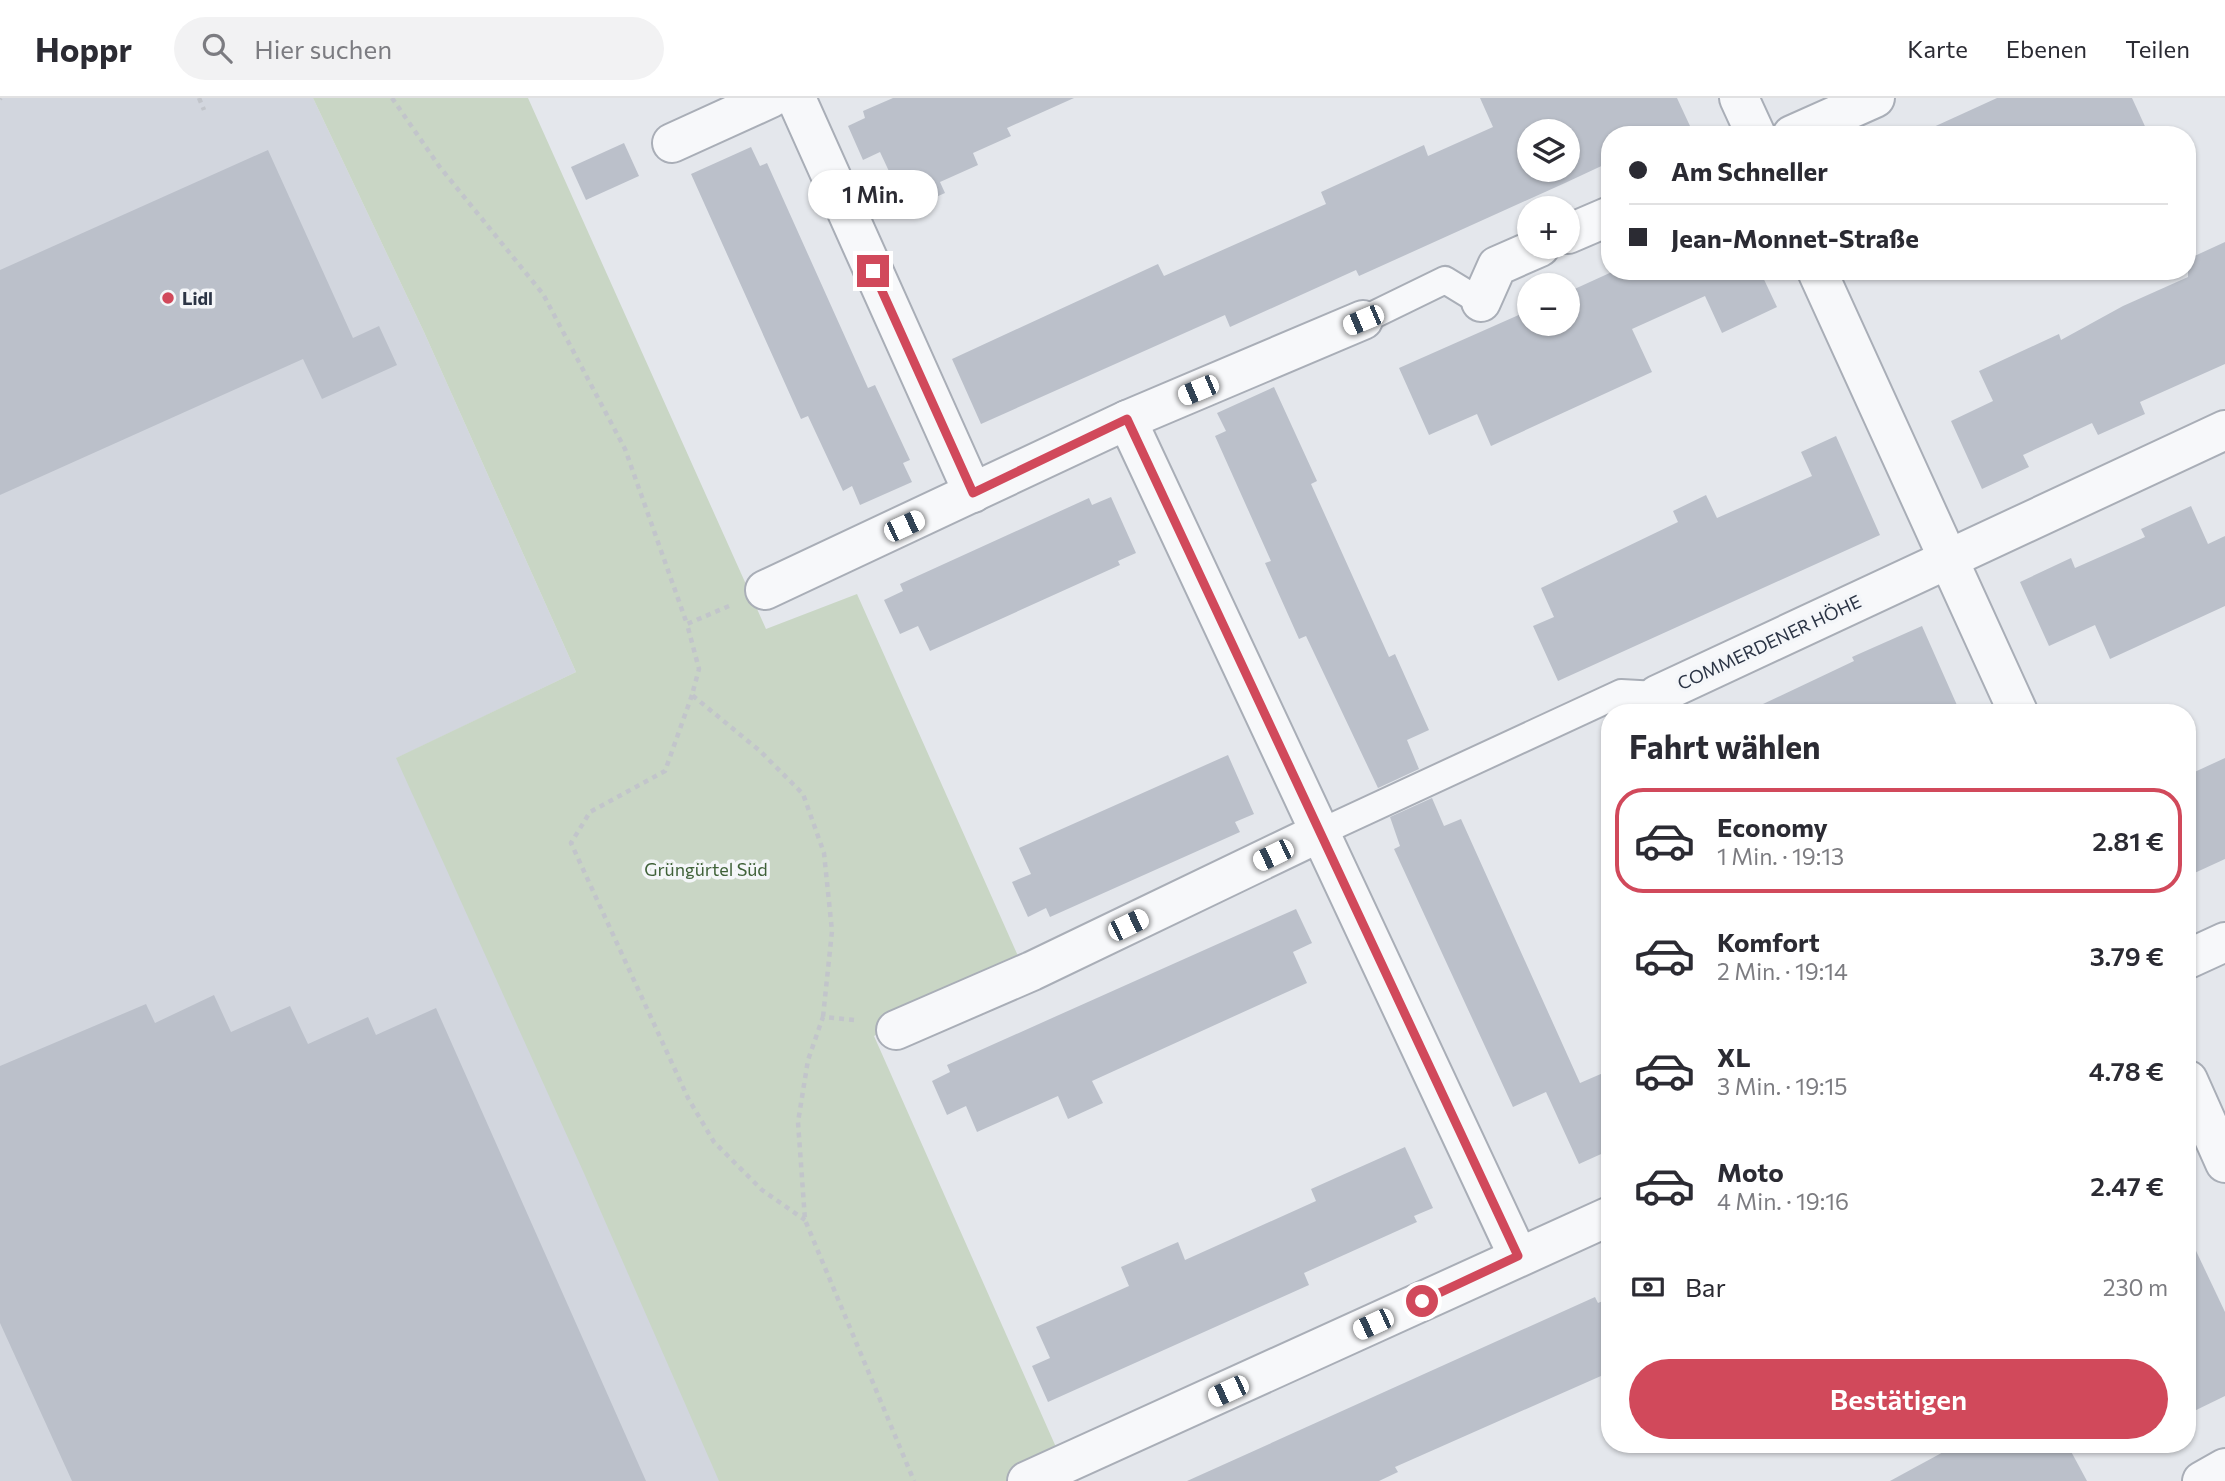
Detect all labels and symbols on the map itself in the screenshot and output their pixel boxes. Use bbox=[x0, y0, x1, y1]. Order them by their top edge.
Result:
callout: 1 Min. bbox=[808, 170, 938, 218]
route end bbox=[857, 255, 889, 287]
place label: Lidl bbox=[182, 287, 213, 309]
marker: Lidl bbox=[160, 290, 176, 306]
car bbox=[1340, 302, 1387, 338]
car bbox=[1175, 372, 1222, 408]
car bbox=[881, 508, 928, 544]
street label: COMMERDENER HÖHE bbox=[1674, 590, 1864, 694]
car bbox=[1250, 836, 1297, 874]
park label: Grüngürtel Süd bbox=[644, 858, 768, 880]
car bbox=[1105, 906, 1152, 944]
route start bbox=[1406, 1285, 1438, 1317]
car bbox=[1350, 1306, 1397, 1342]
car bbox=[1205, 1373, 1252, 1409]

